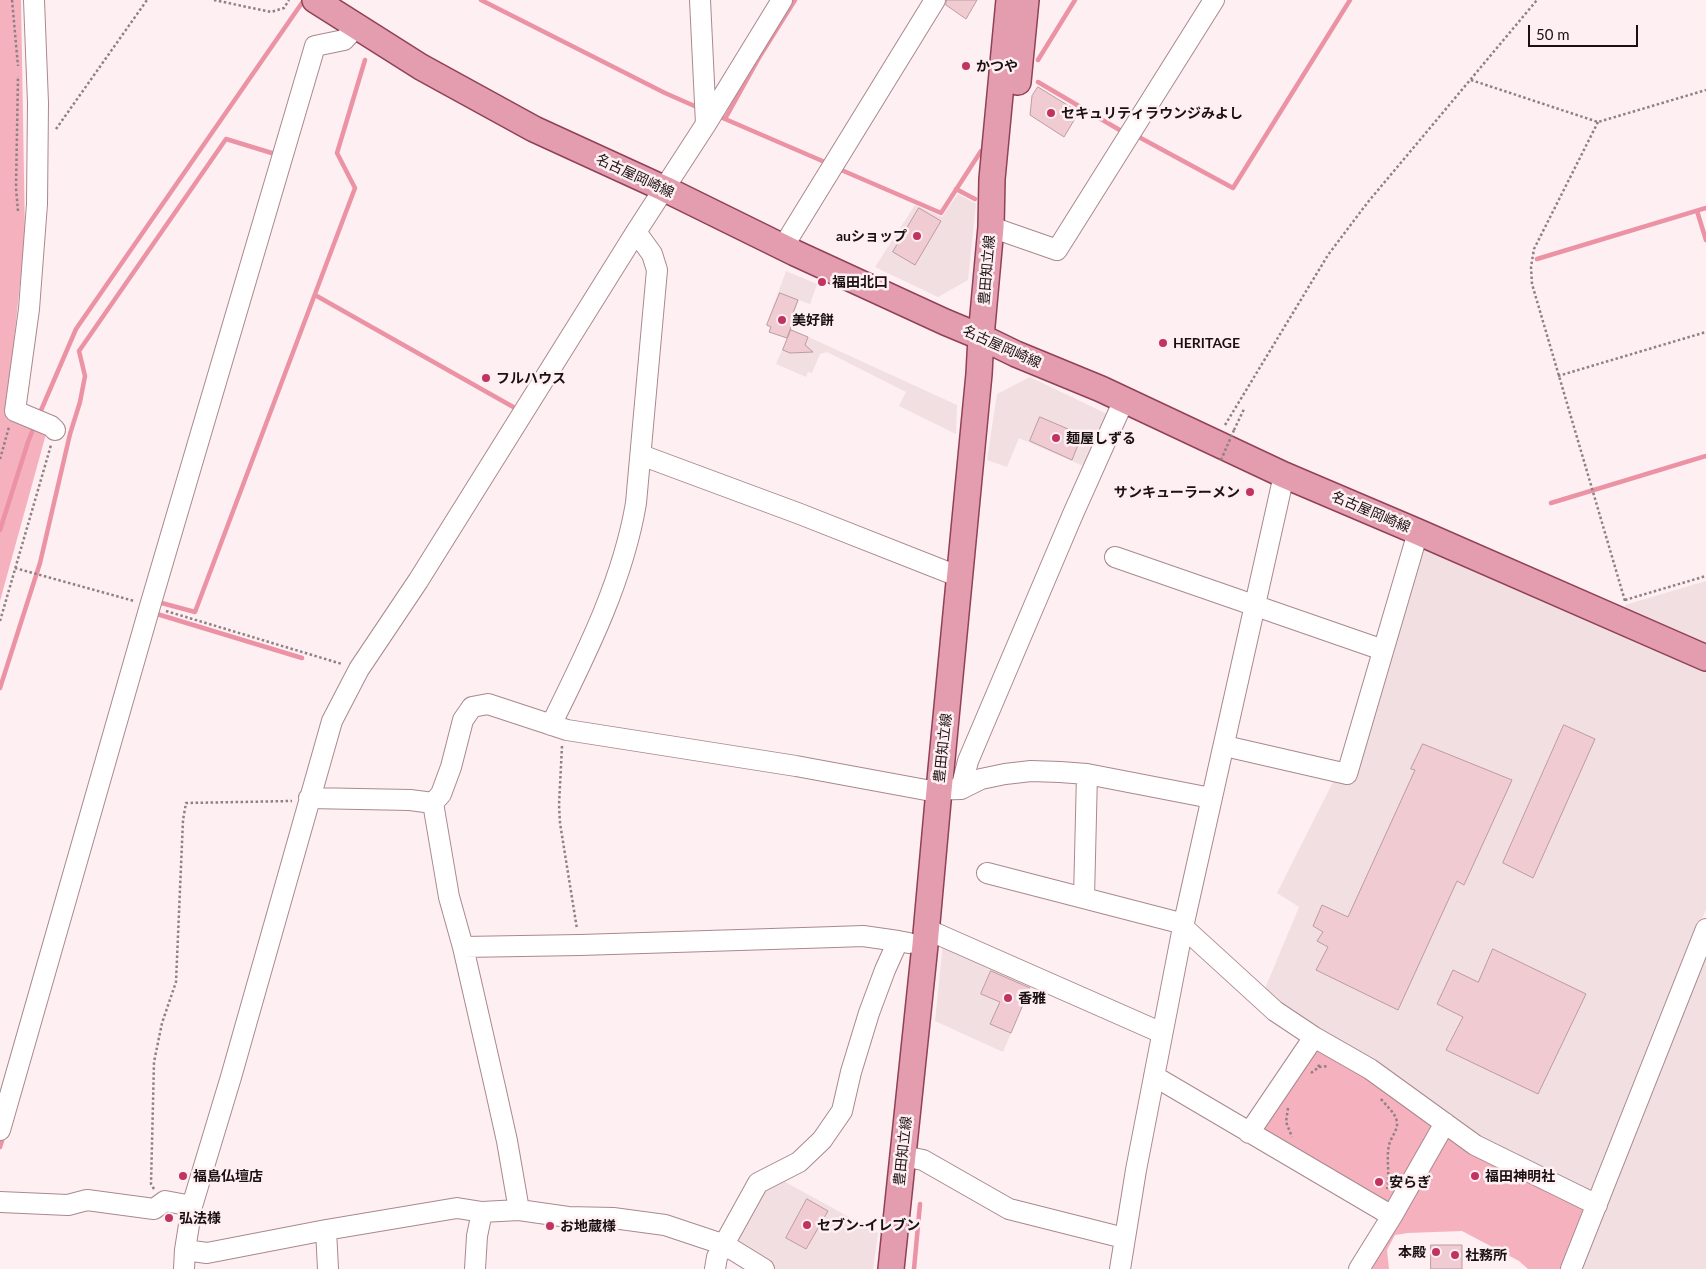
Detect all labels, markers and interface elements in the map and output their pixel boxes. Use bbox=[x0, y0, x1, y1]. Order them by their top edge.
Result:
scale bar bbox=[1531, 15, 1641, 47]
text: 50 m bbox=[1536, 25, 1570, 43]
place label: かつや bbox=[976, 58, 1018, 74]
marker: かつや bbox=[960, 60, 972, 72]
place label: セキュリティラウンジみよし bbox=[1061, 105, 1243, 121]
marker: セキュリティラウンジみよし bbox=[1045, 107, 1057, 119]
street label: 名古屋岡崎線 bbox=[593, 151, 677, 201]
place label: auショップ bbox=[836, 228, 907, 244]
marker: auショップ bbox=[911, 230, 923, 242]
street label: 豊田知立線 bbox=[976, 234, 998, 306]
place label: 福田北口 bbox=[832, 274, 888, 290]
marker: 福田北口 bbox=[816, 276, 828, 288]
place label: 美好餅 bbox=[792, 312, 834, 328]
marker: 美好餅 bbox=[776, 314, 788, 326]
street label: 名古屋岡崎線 bbox=[960, 322, 1044, 372]
place label: HERITAGE bbox=[1173, 335, 1240, 351]
marker: HERITAGE bbox=[1157, 337, 1169, 349]
place label: フルハウス bbox=[496, 370, 566, 386]
marker: フルハウス bbox=[480, 372, 492, 384]
place label: 麺屋しずる bbox=[1066, 430, 1136, 446]
marker: 麺屋しずる bbox=[1050, 432, 1062, 444]
place label: サンキューラーメン bbox=[1114, 484, 1240, 500]
marker: サンキューラーメン bbox=[1244, 486, 1256, 498]
street label: 名古屋岡崎線 bbox=[1329, 488, 1413, 536]
street label: 豊田知立線 bbox=[931, 712, 955, 784]
place label: 香雅 bbox=[1018, 990, 1046, 1006]
marker: 香雅 bbox=[1002, 992, 1014, 1004]
street label: 豊田知立線 bbox=[891, 1115, 915, 1187]
place label: 福島仏壇店 bbox=[193, 1168, 263, 1184]
place label: 福田神明社 bbox=[1485, 1168, 1555, 1184]
marker: 福島仏壇店 bbox=[177, 1170, 189, 1182]
marker: 福田神明社 bbox=[1469, 1170, 1481, 1182]
place label: 安らぎ bbox=[1389, 1174, 1431, 1190]
marker: 安らぎ bbox=[1373, 1176, 1385, 1188]
place label: 弘法様 bbox=[179, 1210, 221, 1226]
marker: 弘法様 bbox=[163, 1212, 175, 1224]
place label: セブン-イレブン bbox=[817, 1217, 920, 1233]
place label: お地蔵様 bbox=[560, 1218, 616, 1234]
marker: セブン-イレブン bbox=[801, 1219, 813, 1231]
marker: お地蔵様 bbox=[544, 1220, 556, 1232]
place label: 本殿 bbox=[1398, 1244, 1426, 1260]
marker: 本殿 bbox=[1430, 1246, 1442, 1258]
place label: 社務所 bbox=[1465, 1247, 1507, 1263]
marker: 社務所 bbox=[1449, 1249, 1461, 1261]

